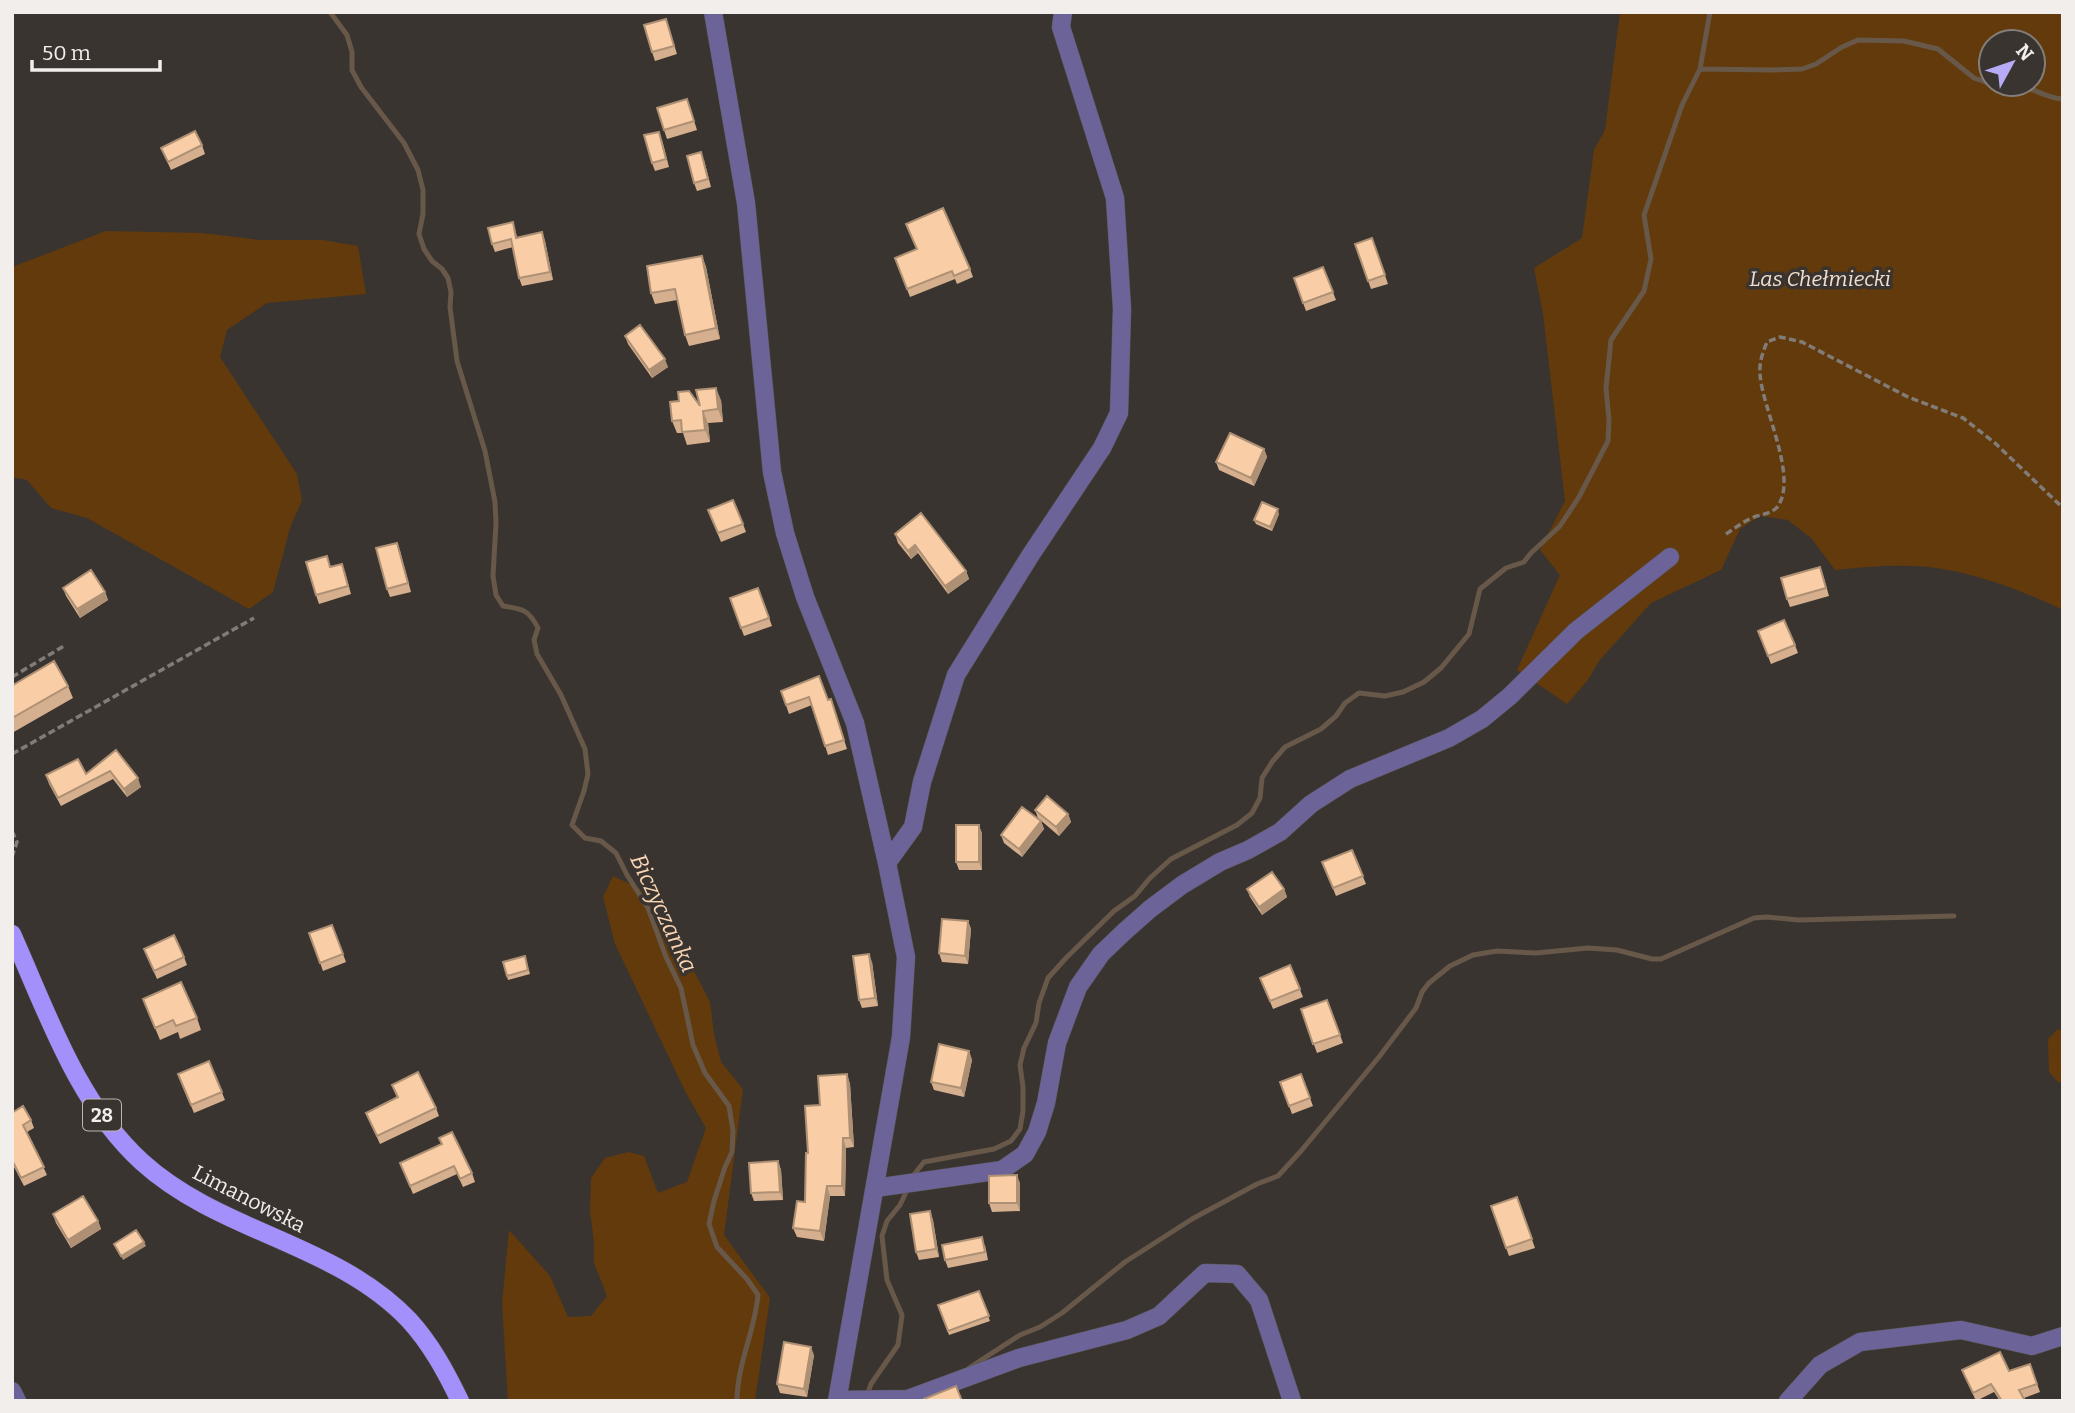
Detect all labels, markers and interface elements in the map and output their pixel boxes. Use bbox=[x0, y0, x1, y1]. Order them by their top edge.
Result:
scale bar bbox=[32, 28, 159, 72]
north arrow bbox=[1977, 28, 2047, 98]
text: N bbox=[2011, 39, 2038, 66]
text: 50 m bbox=[42, 40, 91, 66]
park label: Las Chełmiecki bbox=[1749, 266, 1891, 292]
water label: Biczyczanka bbox=[624, 849, 704, 977]
road number: 28 bbox=[83, 1100, 121, 1130]
street label: Limanowska bbox=[188, 1159, 310, 1239]

